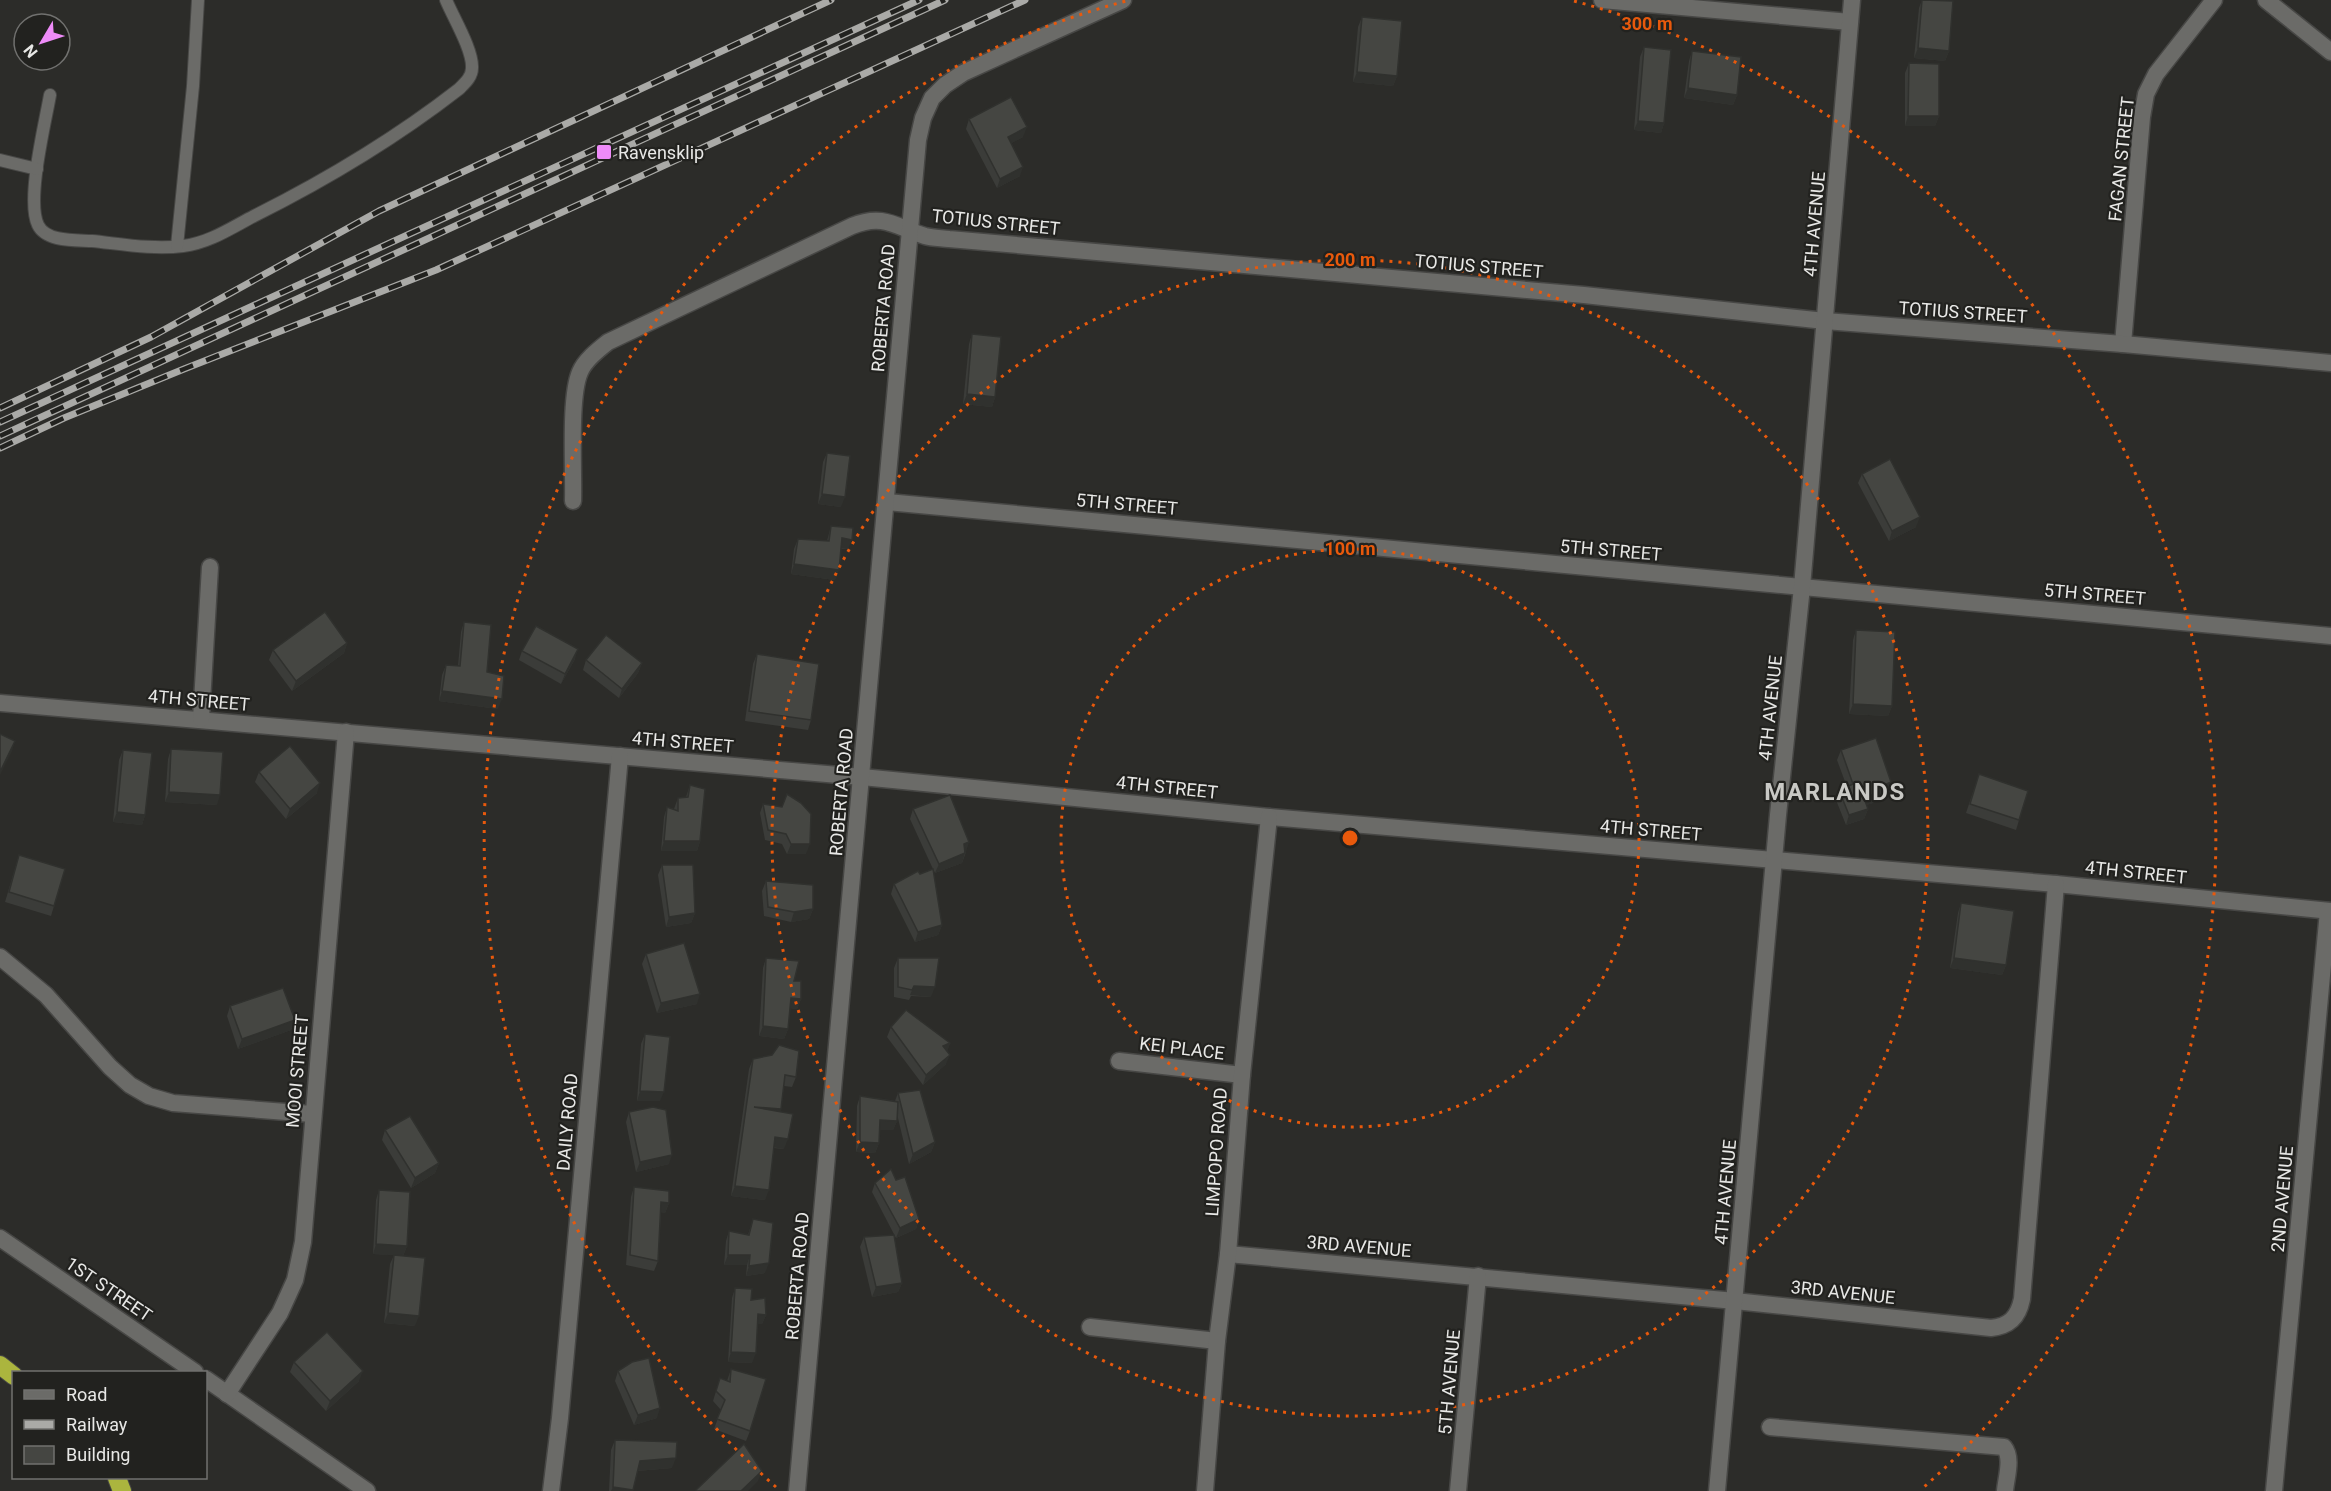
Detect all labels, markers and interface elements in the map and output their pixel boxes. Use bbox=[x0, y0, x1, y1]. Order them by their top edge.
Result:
north arrow bbox=[12, 12, 72, 72]
text: 300 m bbox=[1621, 13, 1673, 34]
text: N bbox=[20, 41, 42, 61]
street label: FAGAN STREET bbox=[2104, 95, 2138, 222]
place label: Ravensklip bbox=[618, 142, 704, 163]
marker: Ravensklip bbox=[595, 143, 613, 161]
street label: 4TH AVENUE bbox=[1799, 170, 1829, 278]
street label: TOTIUS STREET bbox=[931, 205, 1061, 239]
street label: ROBERTA ROAD bbox=[867, 243, 899, 373]
text: 200 m bbox=[1324, 249, 1376, 270]
street label: TOTIUS STREET bbox=[1414, 250, 1544, 282]
street label: TOTIUS STREET bbox=[1898, 297, 2028, 327]
street label: 5TH STREET bbox=[1075, 489, 1179, 519]
street label: 5TH STREET bbox=[1559, 535, 1663, 565]
text: 100 m bbox=[1324, 538, 1376, 559]
street label: 5TH STREET bbox=[2043, 579, 2147, 609]
street label: 4TH AVENUE bbox=[1754, 654, 1786, 762]
street label: 4TH STREET bbox=[147, 685, 251, 715]
street label: 4TH STREET bbox=[631, 727, 735, 757]
street label: ROBERTA ROAD bbox=[825, 727, 857, 857]
street label: 4TH STREET bbox=[1115, 771, 1219, 803]
district label: MARLANDS bbox=[1764, 778, 1906, 806]
street label: 4TH STREET bbox=[1599, 815, 1703, 845]
centre of rings bbox=[1340, 828, 1360, 848]
street label: 4TH STREET bbox=[2084, 856, 2188, 888]
street label: MOOI STREET bbox=[282, 1013, 312, 1129]
street label: KEI PLACE bbox=[1138, 1032, 1226, 1064]
street label: DAILY ROAD bbox=[552, 1072, 582, 1172]
street label: LIMPOPO ROAD bbox=[1201, 1087, 1231, 1217]
street label: 4TH AVENUE bbox=[1710, 1138, 1740, 1246]
street label: 2ND AVENUE bbox=[2267, 1145, 2297, 1253]
street label: ROBERTA ROAD bbox=[781, 1211, 813, 1341]
street label: 3RD AVENUE bbox=[1306, 1231, 1412, 1261]
street label: 1ST STREET bbox=[62, 1252, 156, 1326]
street label: 3RD AVENUE bbox=[1790, 1276, 1896, 1308]
street label: 5TH AVENUE bbox=[1434, 1328, 1464, 1436]
legend bbox=[12, 1371, 207, 1479]
text: Road bbox=[66, 1384, 107, 1405]
text: Railway bbox=[66, 1414, 128, 1435]
text: Building bbox=[66, 1444, 130, 1465]

